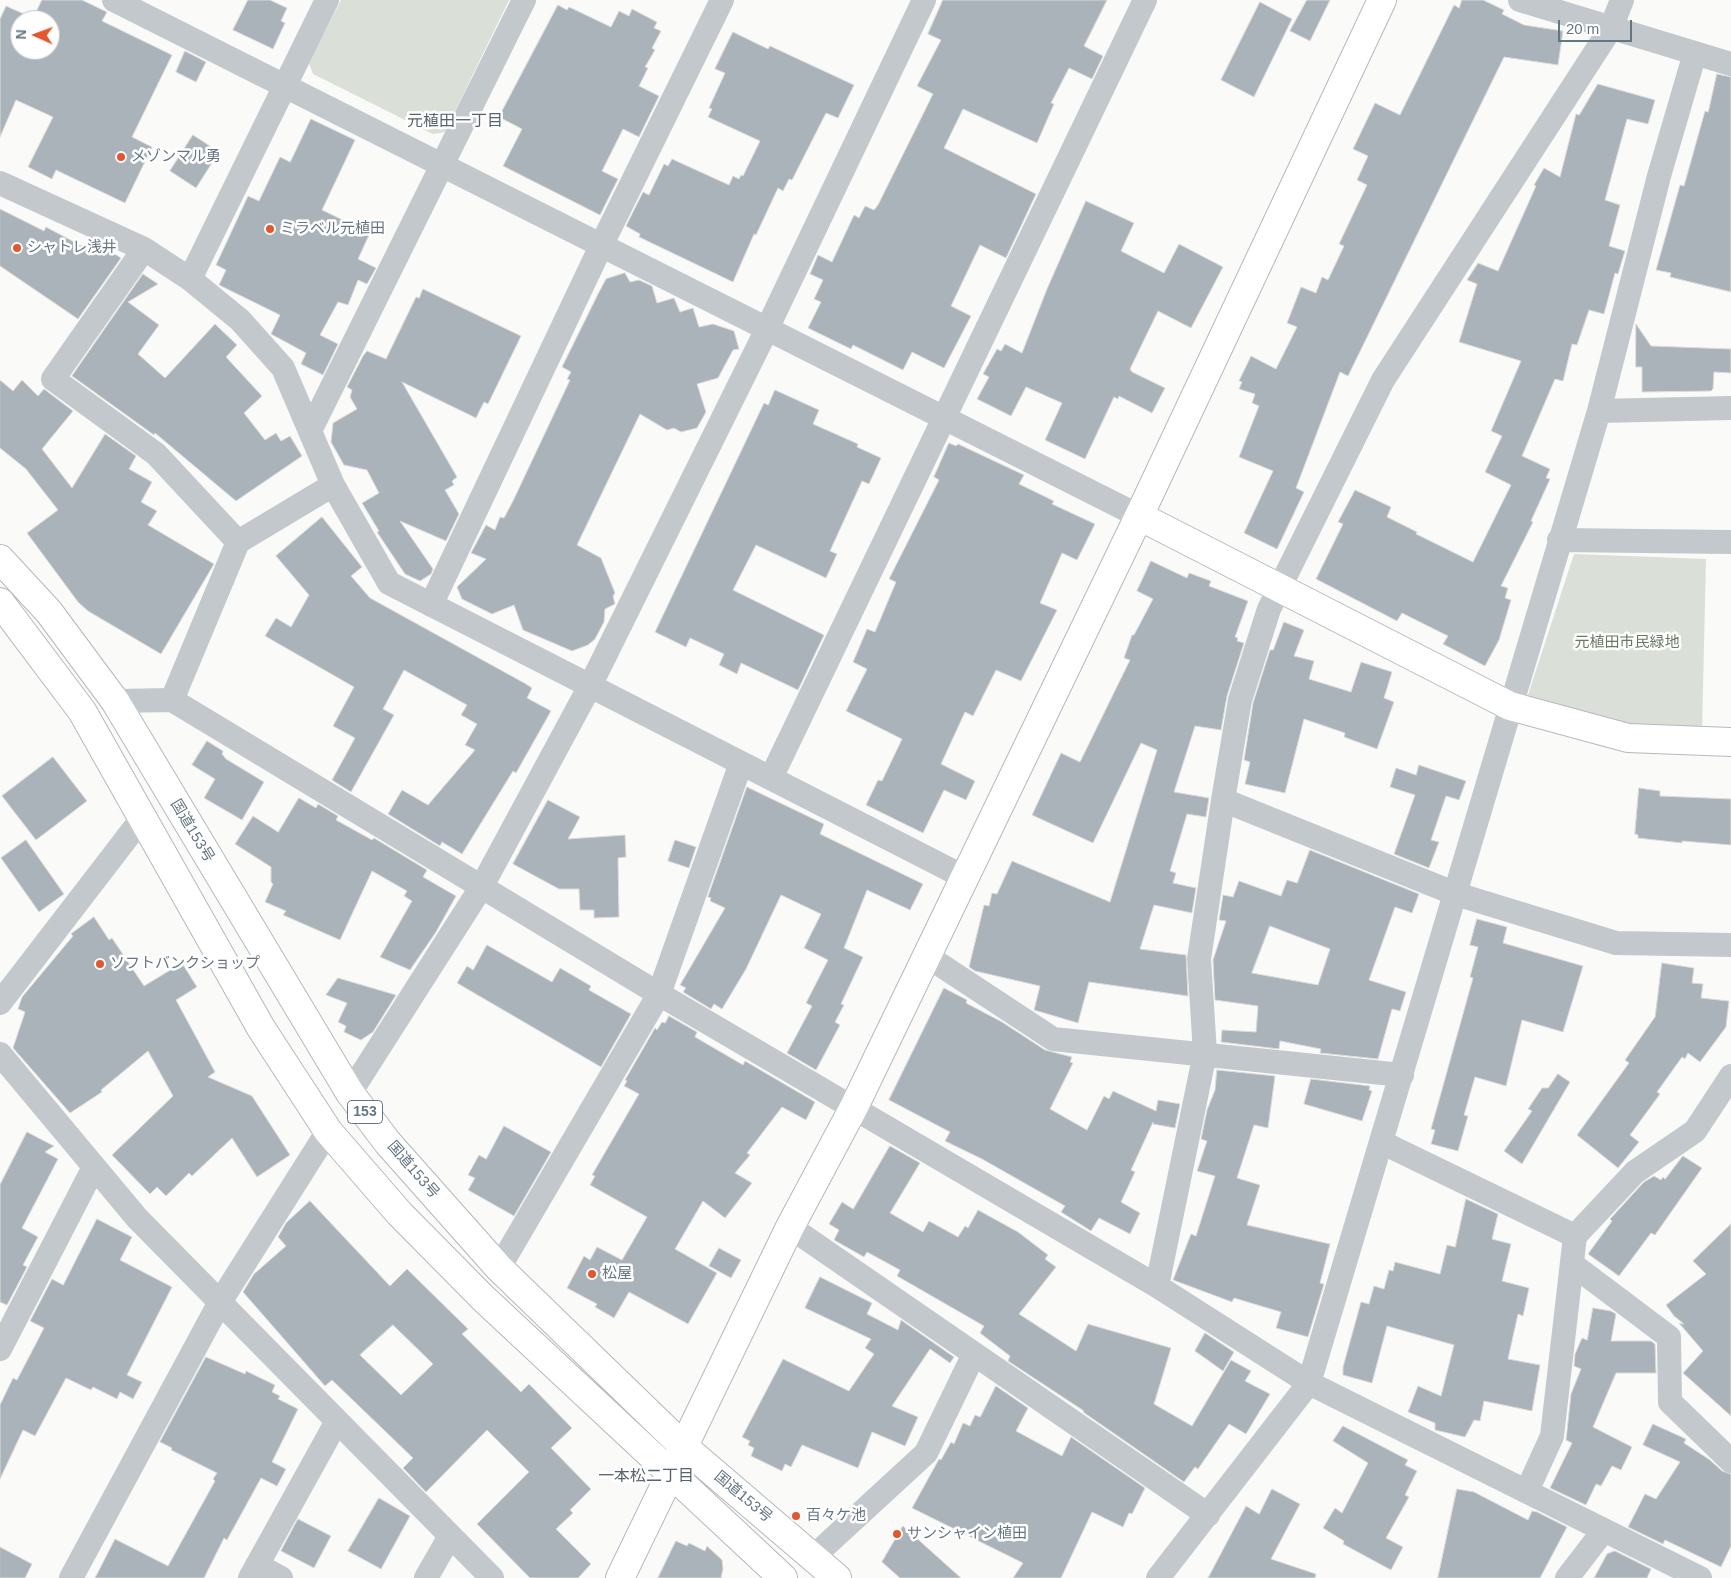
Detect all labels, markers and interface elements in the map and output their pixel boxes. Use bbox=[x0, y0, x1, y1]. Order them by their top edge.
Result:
north arrow bbox=[10, 10, 60, 60]
scale bar bbox=[1561, 10, 1635, 42]
text: 20 m bbox=[1566, 20, 1599, 37]
text: N bbox=[13, 29, 29, 40]
district label: 元植田一丁目 bbox=[407, 112, 503, 132]
place label: メゾンマル勇 bbox=[131, 148, 221, 166]
marker: メゾンマル勇 bbox=[115, 151, 127, 163]
place label: ミラベル元植田 bbox=[280, 220, 385, 238]
marker: ミラベル元植田 bbox=[264, 223, 276, 235]
place label: シャトレ浅井 bbox=[27, 239, 117, 257]
marker: シャトレ浅井 bbox=[11, 242, 23, 254]
park label: 元植田市民緑地 bbox=[1575, 634, 1679, 652]
street label: 国道153号 bbox=[166, 796, 218, 866]
place label: ソフトバンクショップ bbox=[110, 955, 260, 973]
marker: ソフトバンクショップ bbox=[94, 958, 106, 970]
road number: 153 bbox=[348, 1100, 382, 1124]
street label: 国道153号 bbox=[383, 1138, 443, 1202]
place label: 松屋 bbox=[602, 1265, 632, 1283]
marker: 松屋 bbox=[586, 1268, 598, 1280]
district label: 一本松二丁目 bbox=[598, 1467, 694, 1487]
street label: 国道153号 bbox=[710, 1468, 776, 1526]
place label: 百々ケ池 bbox=[806, 1507, 866, 1525]
marker: 百々ケ池 bbox=[790, 1510, 802, 1522]
place label: サンシャイン植田 bbox=[907, 1525, 1027, 1543]
marker: サンシャイン植田 bbox=[891, 1528, 903, 1540]

